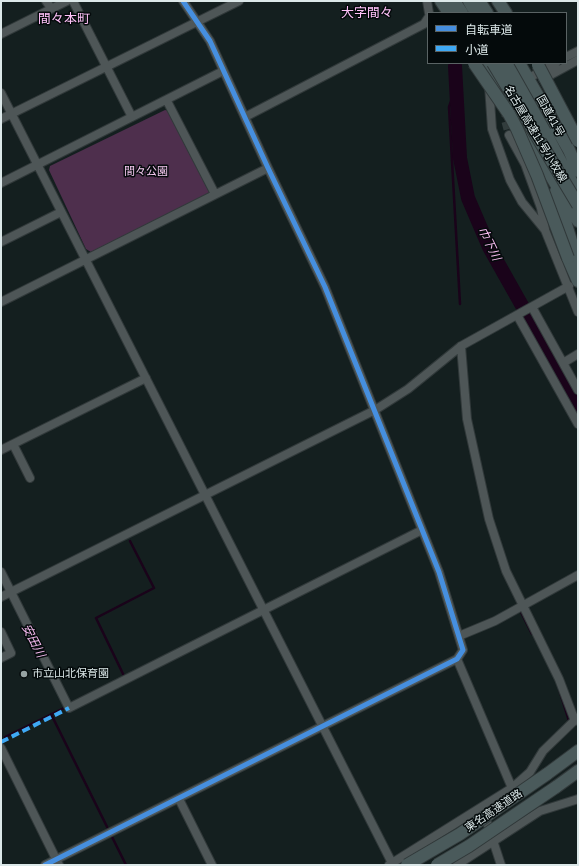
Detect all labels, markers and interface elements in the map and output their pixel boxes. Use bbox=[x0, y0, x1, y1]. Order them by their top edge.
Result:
district label: 大字間々 bbox=[341, 5, 393, 21]
district label: 間々本町 bbox=[38, 11, 90, 27]
legend bbox=[427, 12, 567, 64]
text: 自転車道 bbox=[465, 23, 513, 37]
text: 小道 bbox=[465, 43, 489, 57]
street label: 名古屋高速11号小牧線 bbox=[501, 83, 569, 185]
street label: 国道41号 bbox=[533, 93, 567, 139]
park label: 間々公園 bbox=[124, 165, 168, 179]
water label: 巾下川 bbox=[475, 225, 503, 263]
water label: 安田川 bbox=[18, 622, 48, 660]
place label: 市立山北保育園 bbox=[32, 667, 109, 681]
marker: 市立山北保育園 bbox=[19, 669, 29, 679]
street label: 東名高速道路 bbox=[463, 787, 525, 835]

